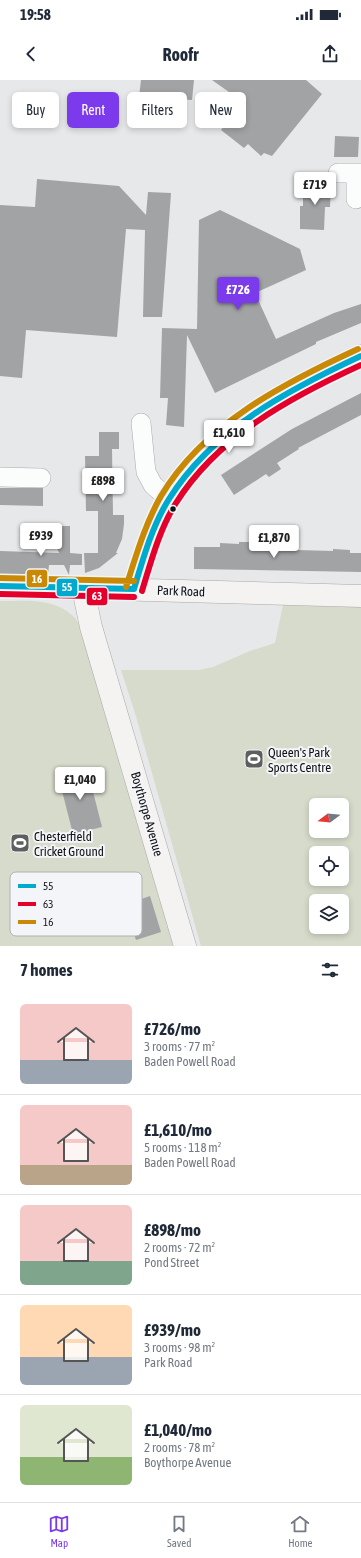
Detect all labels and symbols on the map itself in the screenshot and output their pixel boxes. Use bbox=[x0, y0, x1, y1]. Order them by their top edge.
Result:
pin: £719 bbox=[291, 172, 339, 206]
pin: £726 bbox=[214, 277, 262, 311]
pin: £1,610 bbox=[196, 420, 262, 454]
pin: £898 bbox=[79, 468, 127, 502]
unlabelled marker bbox=[168, 504, 178, 514]
pin: £939 bbox=[17, 523, 65, 557]
pin: £1,870 bbox=[241, 525, 307, 559]
line badge: 16 bbox=[26, 569, 48, 588]
text: 16 bbox=[32, 573, 42, 585]
line badge: 55 bbox=[56, 578, 78, 597]
text: 55 bbox=[62, 581, 72, 593]
street label: Park Road bbox=[157, 583, 205, 599]
line badge: 63 bbox=[86, 587, 108, 606]
text: 63 bbox=[92, 590, 102, 602]
place label: Queen's Park Sports Centre bbox=[268, 745, 331, 775]
sports icon: Queen's Park Sports Centre bbox=[243, 748, 265, 770]
pin: £1,040 bbox=[47, 767, 113, 801]
street label: Boythorpe Avenue bbox=[128, 770, 166, 858]
north arrow bbox=[309, 798, 349, 838]
place label: Chesterfield Cricket Ground bbox=[34, 829, 104, 859]
sports icon: Chesterfield Cricket Ground bbox=[9, 832, 31, 854]
legend bbox=[10, 872, 142, 936]
text: 55 bbox=[43, 880, 53, 892]
text: 63 bbox=[43, 898, 53, 910]
text: 16 bbox=[43, 916, 53, 928]

